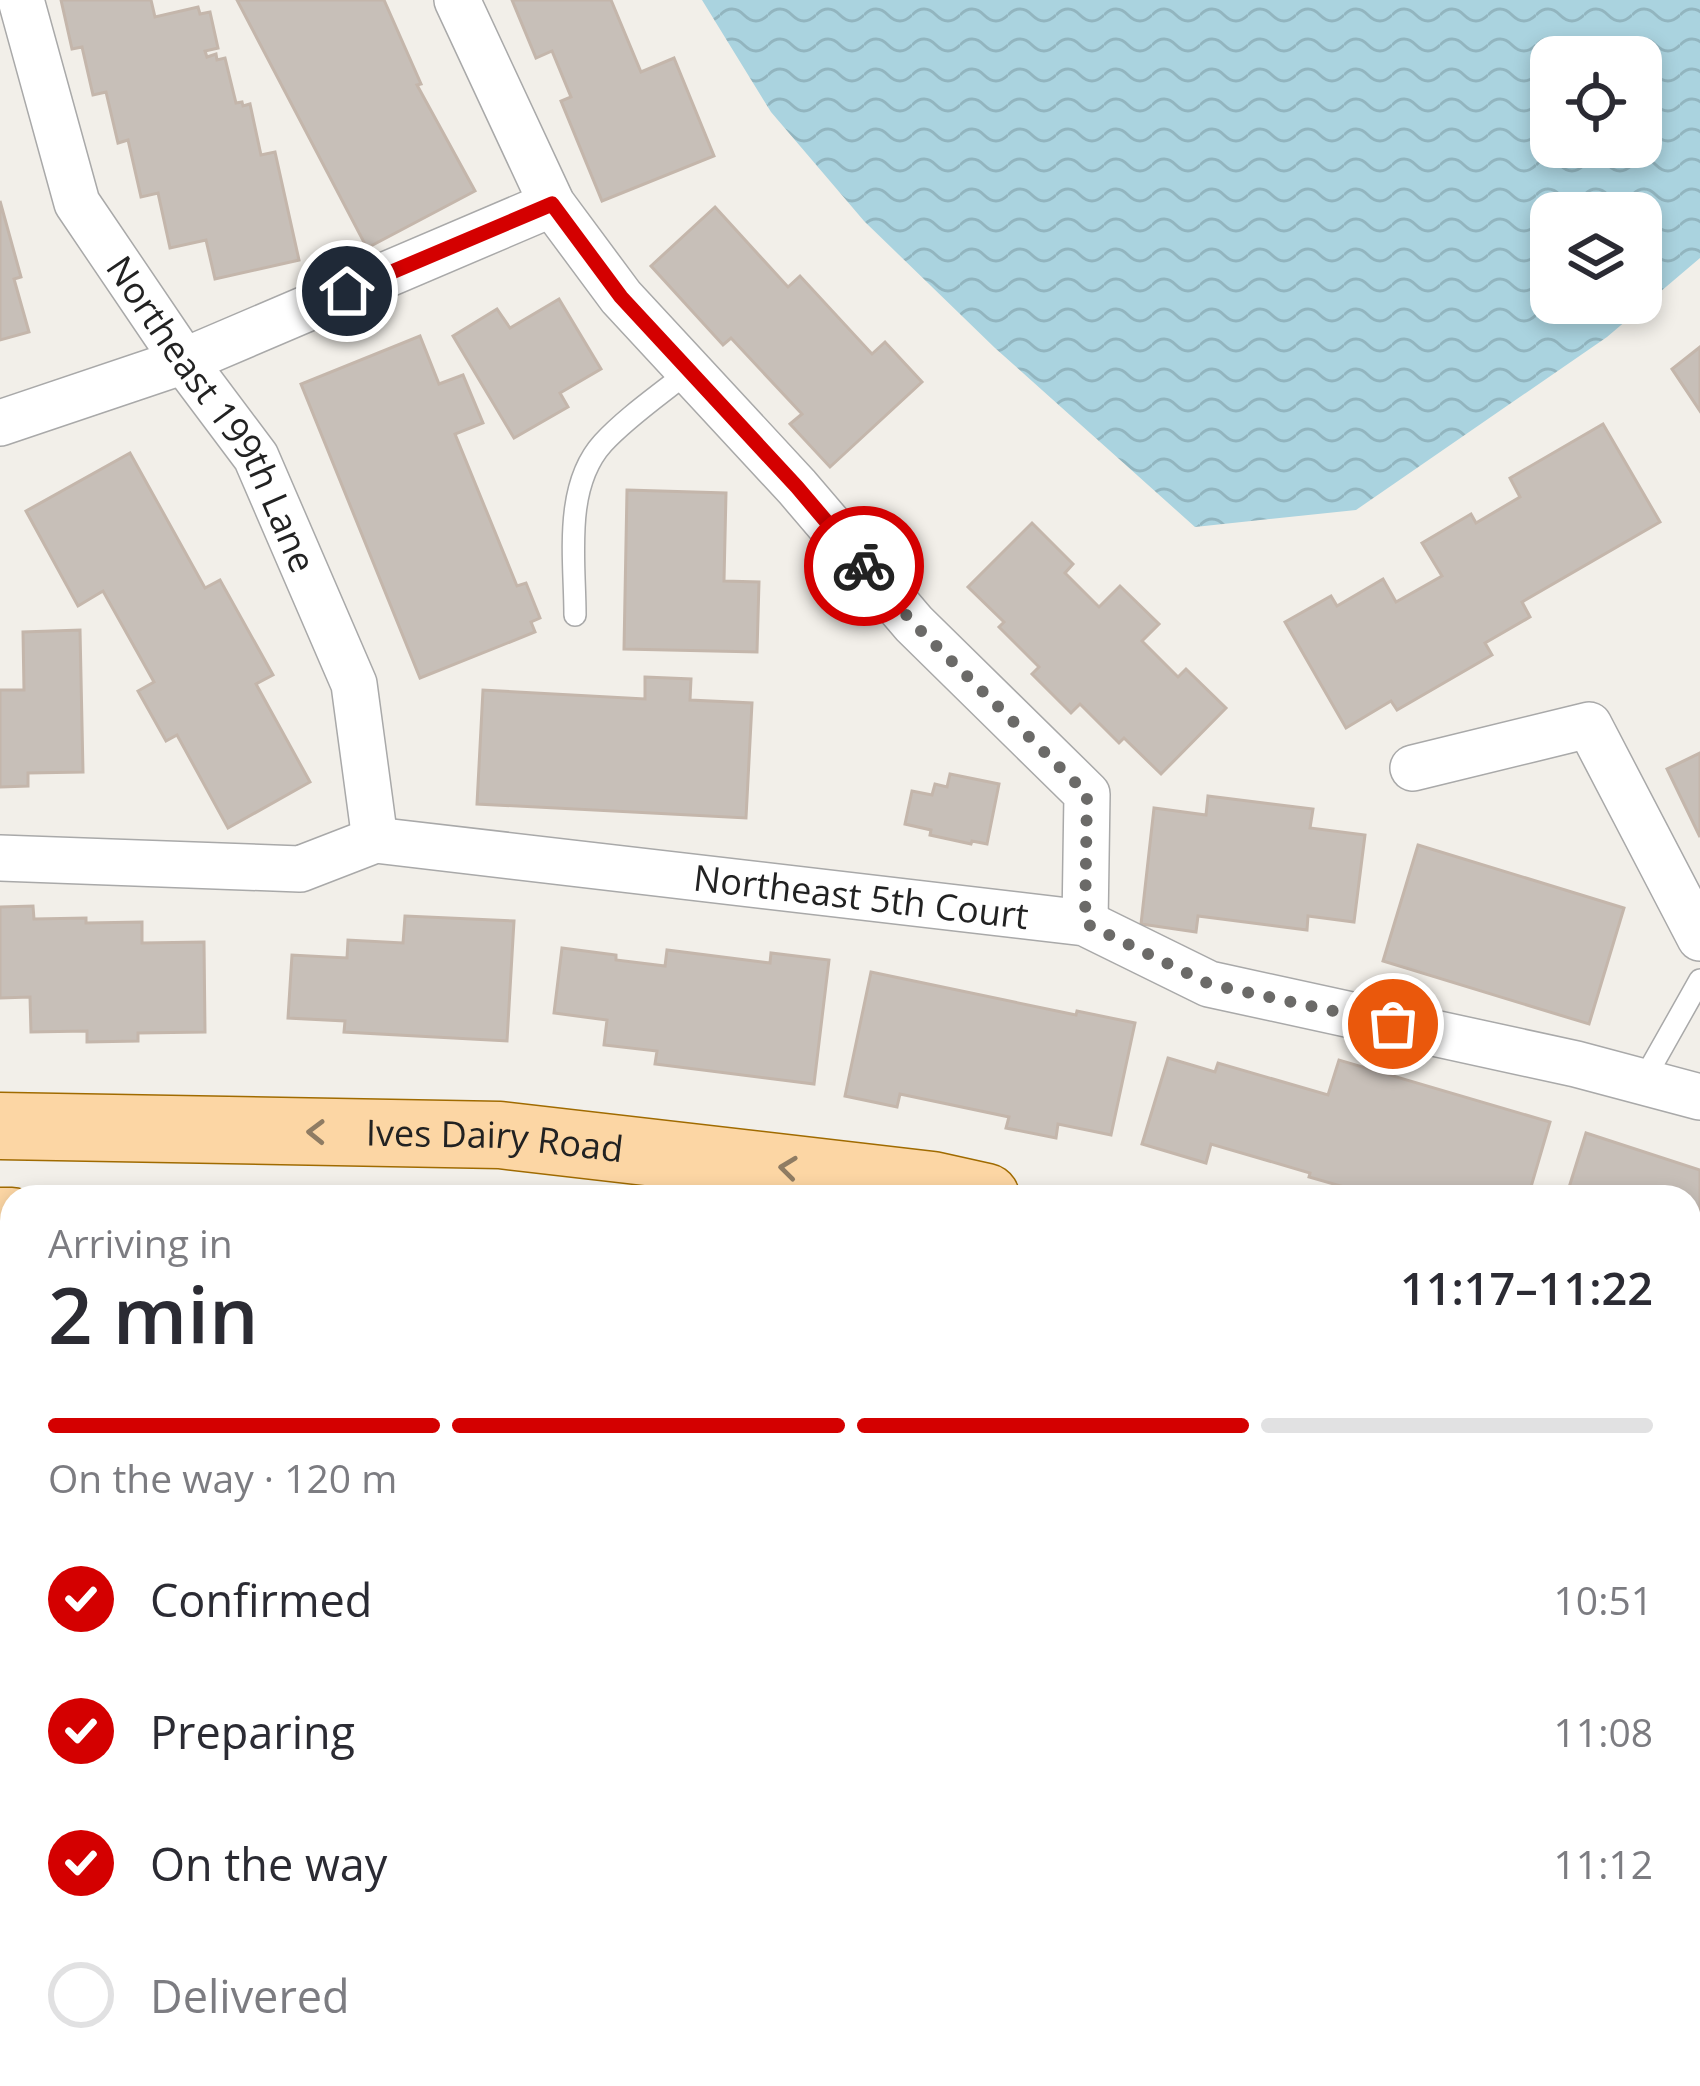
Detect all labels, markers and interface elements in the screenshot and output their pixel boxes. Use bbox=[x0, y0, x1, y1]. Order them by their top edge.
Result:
map controls bbox=[1530, 36, 1662, 324]
button: locate bbox=[1530, 36, 1662, 168]
button: layers bbox=[1530, 192, 1662, 324]
pin bbox=[296, 240, 398, 342]
street label: Northeast 199th Lane bbox=[96, 246, 328, 580]
icon: home bbox=[314, 258, 380, 324]
courier bbox=[804, 506, 924, 626]
icon: bike bbox=[831, 533, 897, 599]
street label: Northeast 5th Court bbox=[691, 852, 1031, 940]
pin bbox=[1342, 973, 1444, 1075]
icon: bag bbox=[1360, 991, 1426, 1057]
street label: Ives Dairy Road bbox=[365, 1108, 626, 1173]
one-way arrow bbox=[306, 1119, 325, 1145]
one-way arrow bbox=[778, 1156, 798, 1182]
text: Arriving in bbox=[48, 1216, 233, 1269]
text: 11:17–11:22 bbox=[1400, 1257, 1653, 1318]
text: 2 min bbox=[48, 1261, 259, 1367]
text: On the way · 120 m bbox=[48, 1451, 397, 1504]
icon: check bbox=[48, 1566, 114, 1632]
text: Confirmed bbox=[150, 1569, 372, 1630]
text: 10:51 bbox=[1554, 1573, 1653, 1626]
icon: check bbox=[48, 1698, 114, 1764]
text: Preparing bbox=[150, 1701, 355, 1762]
text: 11:08 bbox=[1554, 1705, 1653, 1758]
icon: check bbox=[48, 1830, 114, 1896]
text: On the way bbox=[150, 1833, 387, 1894]
text: 11:12 bbox=[1554, 1837, 1653, 1890]
text: Delivered bbox=[150, 1965, 350, 2026]

